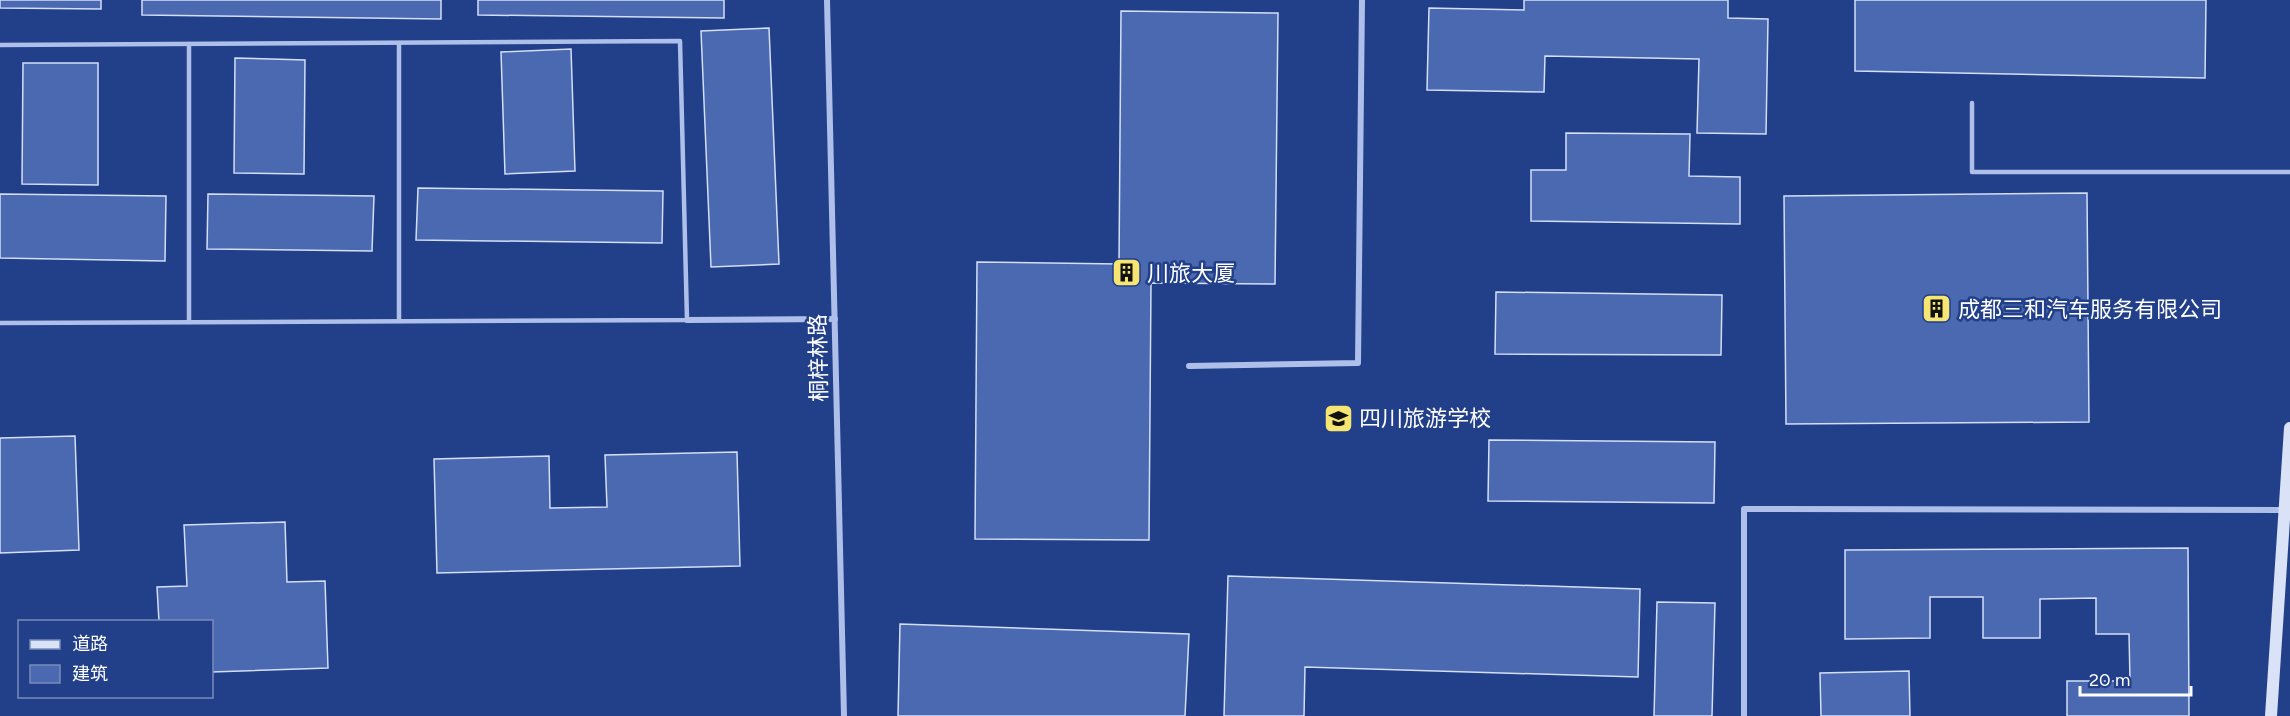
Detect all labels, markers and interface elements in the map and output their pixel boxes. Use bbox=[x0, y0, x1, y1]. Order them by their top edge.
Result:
building icon: 川旅大厦 bbox=[1110, 257, 1142, 289]
place label: 川旅大厦 bbox=[1147, 260, 1235, 287]
building icon: 成都三和汽车服务有限公司 bbox=[1921, 293, 1953, 325]
place label: 成都三和汽车服务有限公司 bbox=[1958, 296, 2222, 323]
street label: 桐梓林路 bbox=[804, 314, 833, 402]
school or university icon: 四川旅游学校 bbox=[1322, 402, 1354, 434]
place label: 四川旅游学校 bbox=[1359, 405, 1491, 432]
legend bbox=[18, 620, 213, 698]
text: 道路 bbox=[72, 633, 108, 655]
scale bar bbox=[2080, 659, 2191, 697]
text: 建筑 bbox=[72, 663, 108, 685]
text: 20 m bbox=[2089, 669, 2130, 691]

